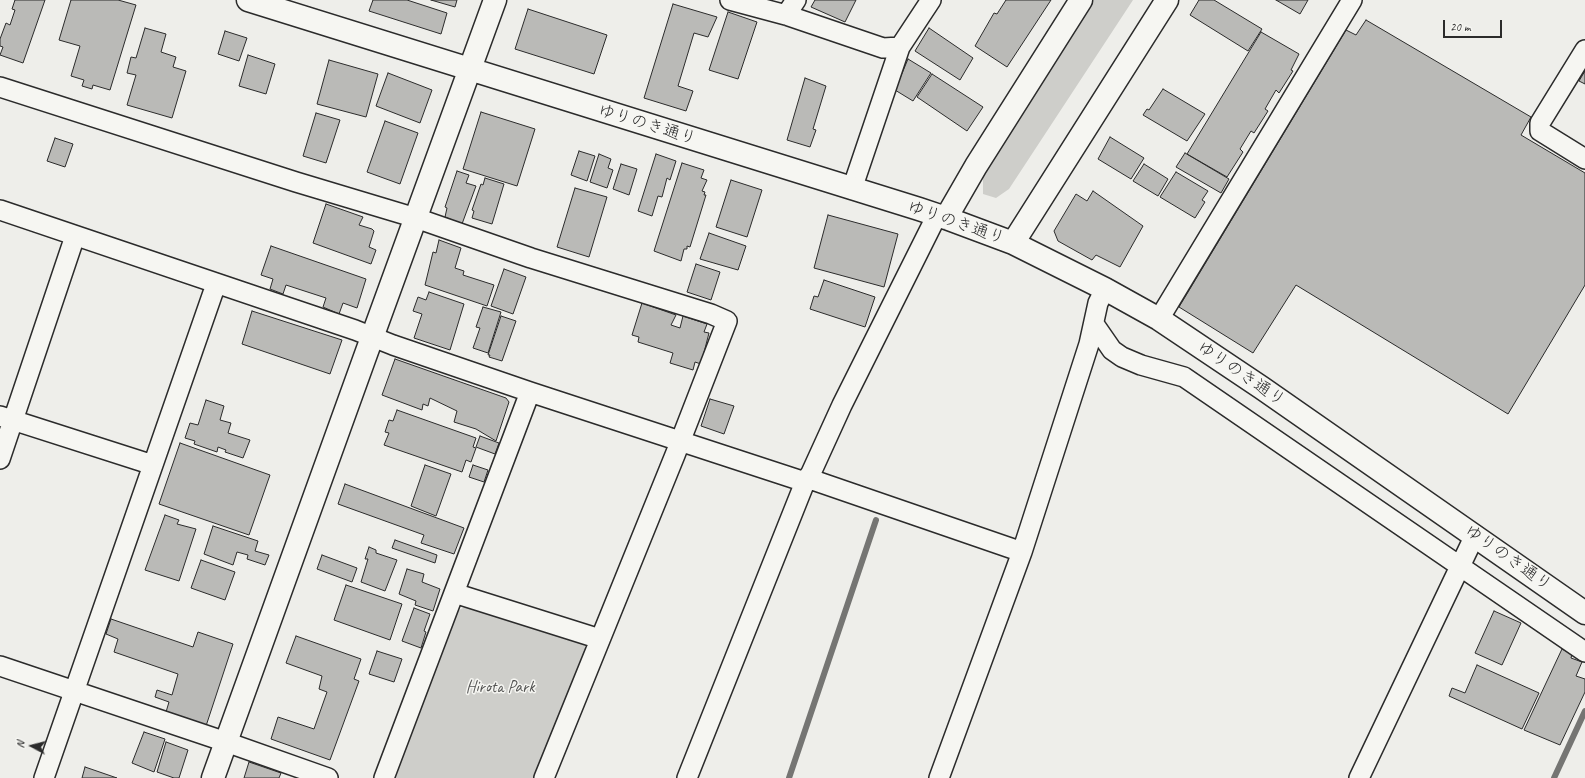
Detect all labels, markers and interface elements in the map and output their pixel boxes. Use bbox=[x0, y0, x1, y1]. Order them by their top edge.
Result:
scale bar bbox=[1445, 12, 1504, 38]
text: 20 m bbox=[1450, 19, 1470, 35]
street label: ゆりのき通り bbox=[595, 100, 699, 150]
street label: ゆりのき通り bbox=[904, 197, 1008, 249]
street label: ゆりのき通り bbox=[1193, 337, 1289, 411]
street label: ゆりのき通り bbox=[1460, 520, 1556, 596]
park label: Hirota Park bbox=[466, 678, 534, 698]
north arrow bbox=[12, 726, 52, 766]
text: N bbox=[13, 740, 27, 749]

